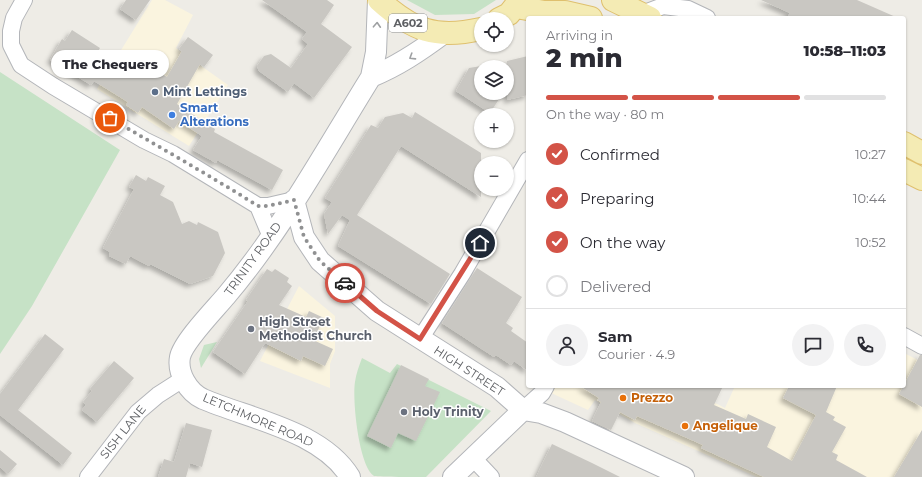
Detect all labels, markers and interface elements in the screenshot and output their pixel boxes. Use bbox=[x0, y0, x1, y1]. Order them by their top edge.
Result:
map controls bbox=[474, 12, 514, 196]
button: locate bbox=[474, 12, 514, 52]
road number: A602 bbox=[389, 14, 427, 32]
one-way arrow bbox=[373, 22, 381, 28]
text: Arriving in bbox=[546, 27, 613, 43]
text: 10:58–11:03 bbox=[804, 41, 886, 60]
text: 2 min bbox=[546, 42, 623, 74]
callout: The Chequers bbox=[51, 50, 169, 78]
one-way arrow bbox=[409, 52, 416, 59]
text: The Chequers bbox=[62, 56, 158, 72]
button: layers bbox=[474, 60, 514, 100]
place label: Mint Lettings bbox=[163, 84, 247, 99]
marker: Mint Lettings bbox=[150, 87, 160, 97]
place label: Smart Alterations bbox=[179, 100, 249, 129]
pin bbox=[93, 101, 127, 135]
text: On the way · 80 m bbox=[546, 106, 664, 122]
icon: bag bbox=[99, 107, 121, 129]
button: + bbox=[474, 108, 514, 148]
marker: Smart Alterations bbox=[167, 110, 177, 120]
icon: check bbox=[546, 143, 568, 165]
text: Confirmed bbox=[580, 145, 660, 164]
text: 10:27 bbox=[855, 146, 886, 162]
button: − bbox=[474, 156, 514, 196]
icon: check bbox=[546, 187, 568, 209]
text: Preparing bbox=[580, 189, 655, 208]
text: 10:44 bbox=[853, 190, 886, 206]
street label: TRINITY ROAD bbox=[221, 219, 284, 298]
pin bbox=[463, 226, 497, 260]
icon: check bbox=[546, 231, 568, 253]
icon: home bbox=[469, 232, 491, 254]
text: On the way bbox=[580, 233, 665, 252]
text: 10:52 bbox=[855, 234, 886, 250]
courier bbox=[325, 263, 365, 303]
icon: car bbox=[334, 272, 356, 294]
text: Delivered bbox=[580, 277, 652, 296]
place label: High Street Methodist Church bbox=[259, 314, 372, 343]
marker: High Street Methodist Church bbox=[246, 324, 256, 334]
button: person bbox=[546, 324, 588, 366]
button: chat bbox=[792, 324, 834, 366]
button: phone bbox=[844, 324, 886, 366]
text: Sam bbox=[598, 327, 633, 346]
street label: HIGH STREET bbox=[431, 342, 508, 399]
text: Courier · 4.9 bbox=[598, 346, 675, 362]
street label: LETCHMORE ROAD bbox=[201, 389, 316, 450]
place label: Prezzo bbox=[631, 390, 673, 405]
marker: Prezzo bbox=[618, 393, 628, 403]
street label: SISH LANE bbox=[96, 402, 149, 462]
place label: Holy Trinity bbox=[412, 404, 485, 419]
marker: Holy Trinity bbox=[399, 407, 409, 417]
place label: Angelique bbox=[692, 418, 758, 433]
marker: Angelique bbox=[680, 421, 690, 431]

